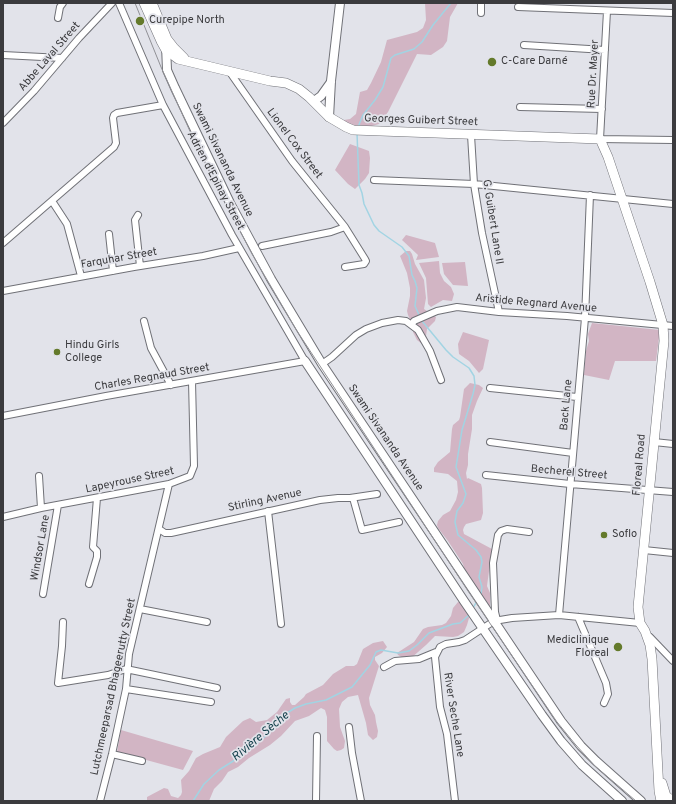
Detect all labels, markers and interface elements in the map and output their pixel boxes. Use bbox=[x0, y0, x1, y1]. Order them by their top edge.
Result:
place label: Curepipe North bbox=[149, 14, 225, 28]
marker: Curepipe North bbox=[134, 15, 146, 27]
street label: Abbe Laval Street bbox=[16, 20, 84, 94]
street label: Rue Dr. Mayer bbox=[586, 39, 602, 109]
place label: C-Care Darné bbox=[501, 55, 568, 69]
marker: C-Care Darné bbox=[486, 56, 498, 68]
street label: Swami Sivananda Avenue bbox=[189, 101, 255, 219]
street label: Lionel Cox Street bbox=[263, 106, 325, 182]
street label: Georges Guibert Street bbox=[364, 112, 478, 130]
street label: Adrien d'Epinay Street bbox=[183, 129, 247, 233]
street label: G. Guibert Lane II bbox=[479, 179, 505, 265]
street label: Farquhar Street bbox=[80, 246, 158, 272]
street label: Aristide Regnard Avenue bbox=[475, 292, 597, 316]
place label: Hindu Girls College bbox=[65, 339, 119, 365]
marker: Hindu Girls College bbox=[52, 347, 62, 357]
street label: Charles Regnaud Street bbox=[93, 361, 211, 395]
street label: Back Lane bbox=[558, 379, 576, 431]
street label: Swami Sivananda Avenue bbox=[345, 382, 425, 494]
street label: Floreal Road bbox=[631, 434, 649, 496]
street label: Becherel Street bbox=[530, 463, 608, 483]
street label: Lapeyrouse Street bbox=[84, 465, 176, 497]
street label: Stirling Avenue bbox=[227, 487, 303, 515]
street label: Windsor Lane bbox=[29, 514, 53, 582]
place label: Soflo bbox=[612, 528, 637, 542]
marker: Soflo bbox=[599, 530, 609, 540]
street label: Lutchmeeparsad Bhageerutty Street bbox=[89, 597, 139, 777]
place label: Mediclinique Floreal bbox=[547, 634, 609, 660]
marker: Mediclinique Floreal bbox=[612, 641, 624, 653]
street label: River Seche Lane bbox=[440, 672, 466, 758]
water label: Rivière Sèche bbox=[229, 709, 293, 765]

